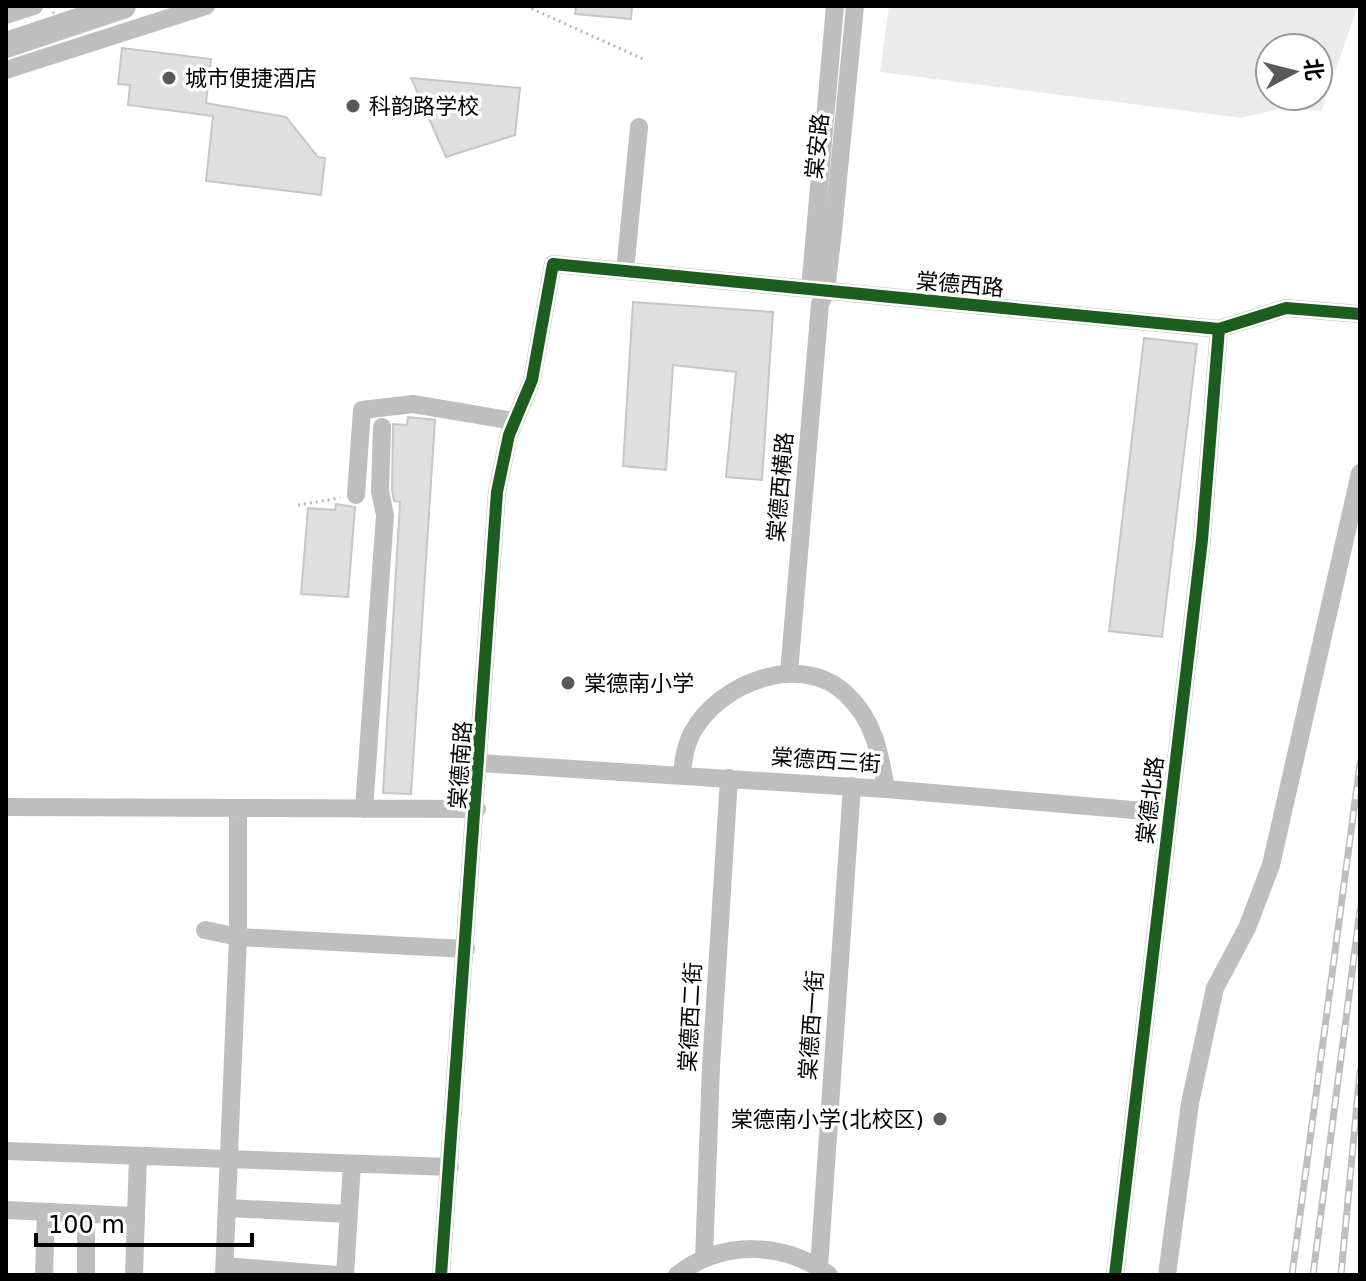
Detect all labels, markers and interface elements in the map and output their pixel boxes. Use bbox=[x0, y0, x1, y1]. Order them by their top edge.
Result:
north arrow bbox=[1254, 32, 1334, 112]
text: 北 bbox=[1300, 57, 1327, 82]
place label: 城市便捷酒店 bbox=[185, 66, 317, 91]
marker: 城市便捷酒店 bbox=[160, 69, 178, 87]
place label: 科韵路学校 bbox=[369, 94, 479, 119]
marker: 科韵路学校 bbox=[344, 97, 362, 115]
street label: 棠安路 bbox=[802, 112, 833, 180]
street label: 棠德西路 bbox=[915, 268, 1005, 301]
street label: 棠德西横路 bbox=[763, 431, 798, 543]
place label: 棠德南小学 bbox=[584, 671, 694, 696]
marker: 棠德南小学 bbox=[559, 674, 577, 692]
street label: 棠德南路 bbox=[445, 720, 476, 810]
street label: 棠德西三街 bbox=[770, 744, 882, 777]
street label: 棠德北路 bbox=[1133, 755, 1168, 845]
street label: 棠德西二街 bbox=[675, 961, 706, 1073]
street label: 棠德西一街 bbox=[795, 969, 828, 1081]
place label: 棠德南小学(北校区) bbox=[731, 1107, 924, 1132]
marker: 棠德南小学(北校区) bbox=[931, 1110, 949, 1128]
scale bar bbox=[36, 1197, 252, 1247]
text: 100 m bbox=[48, 1211, 125, 1239]

